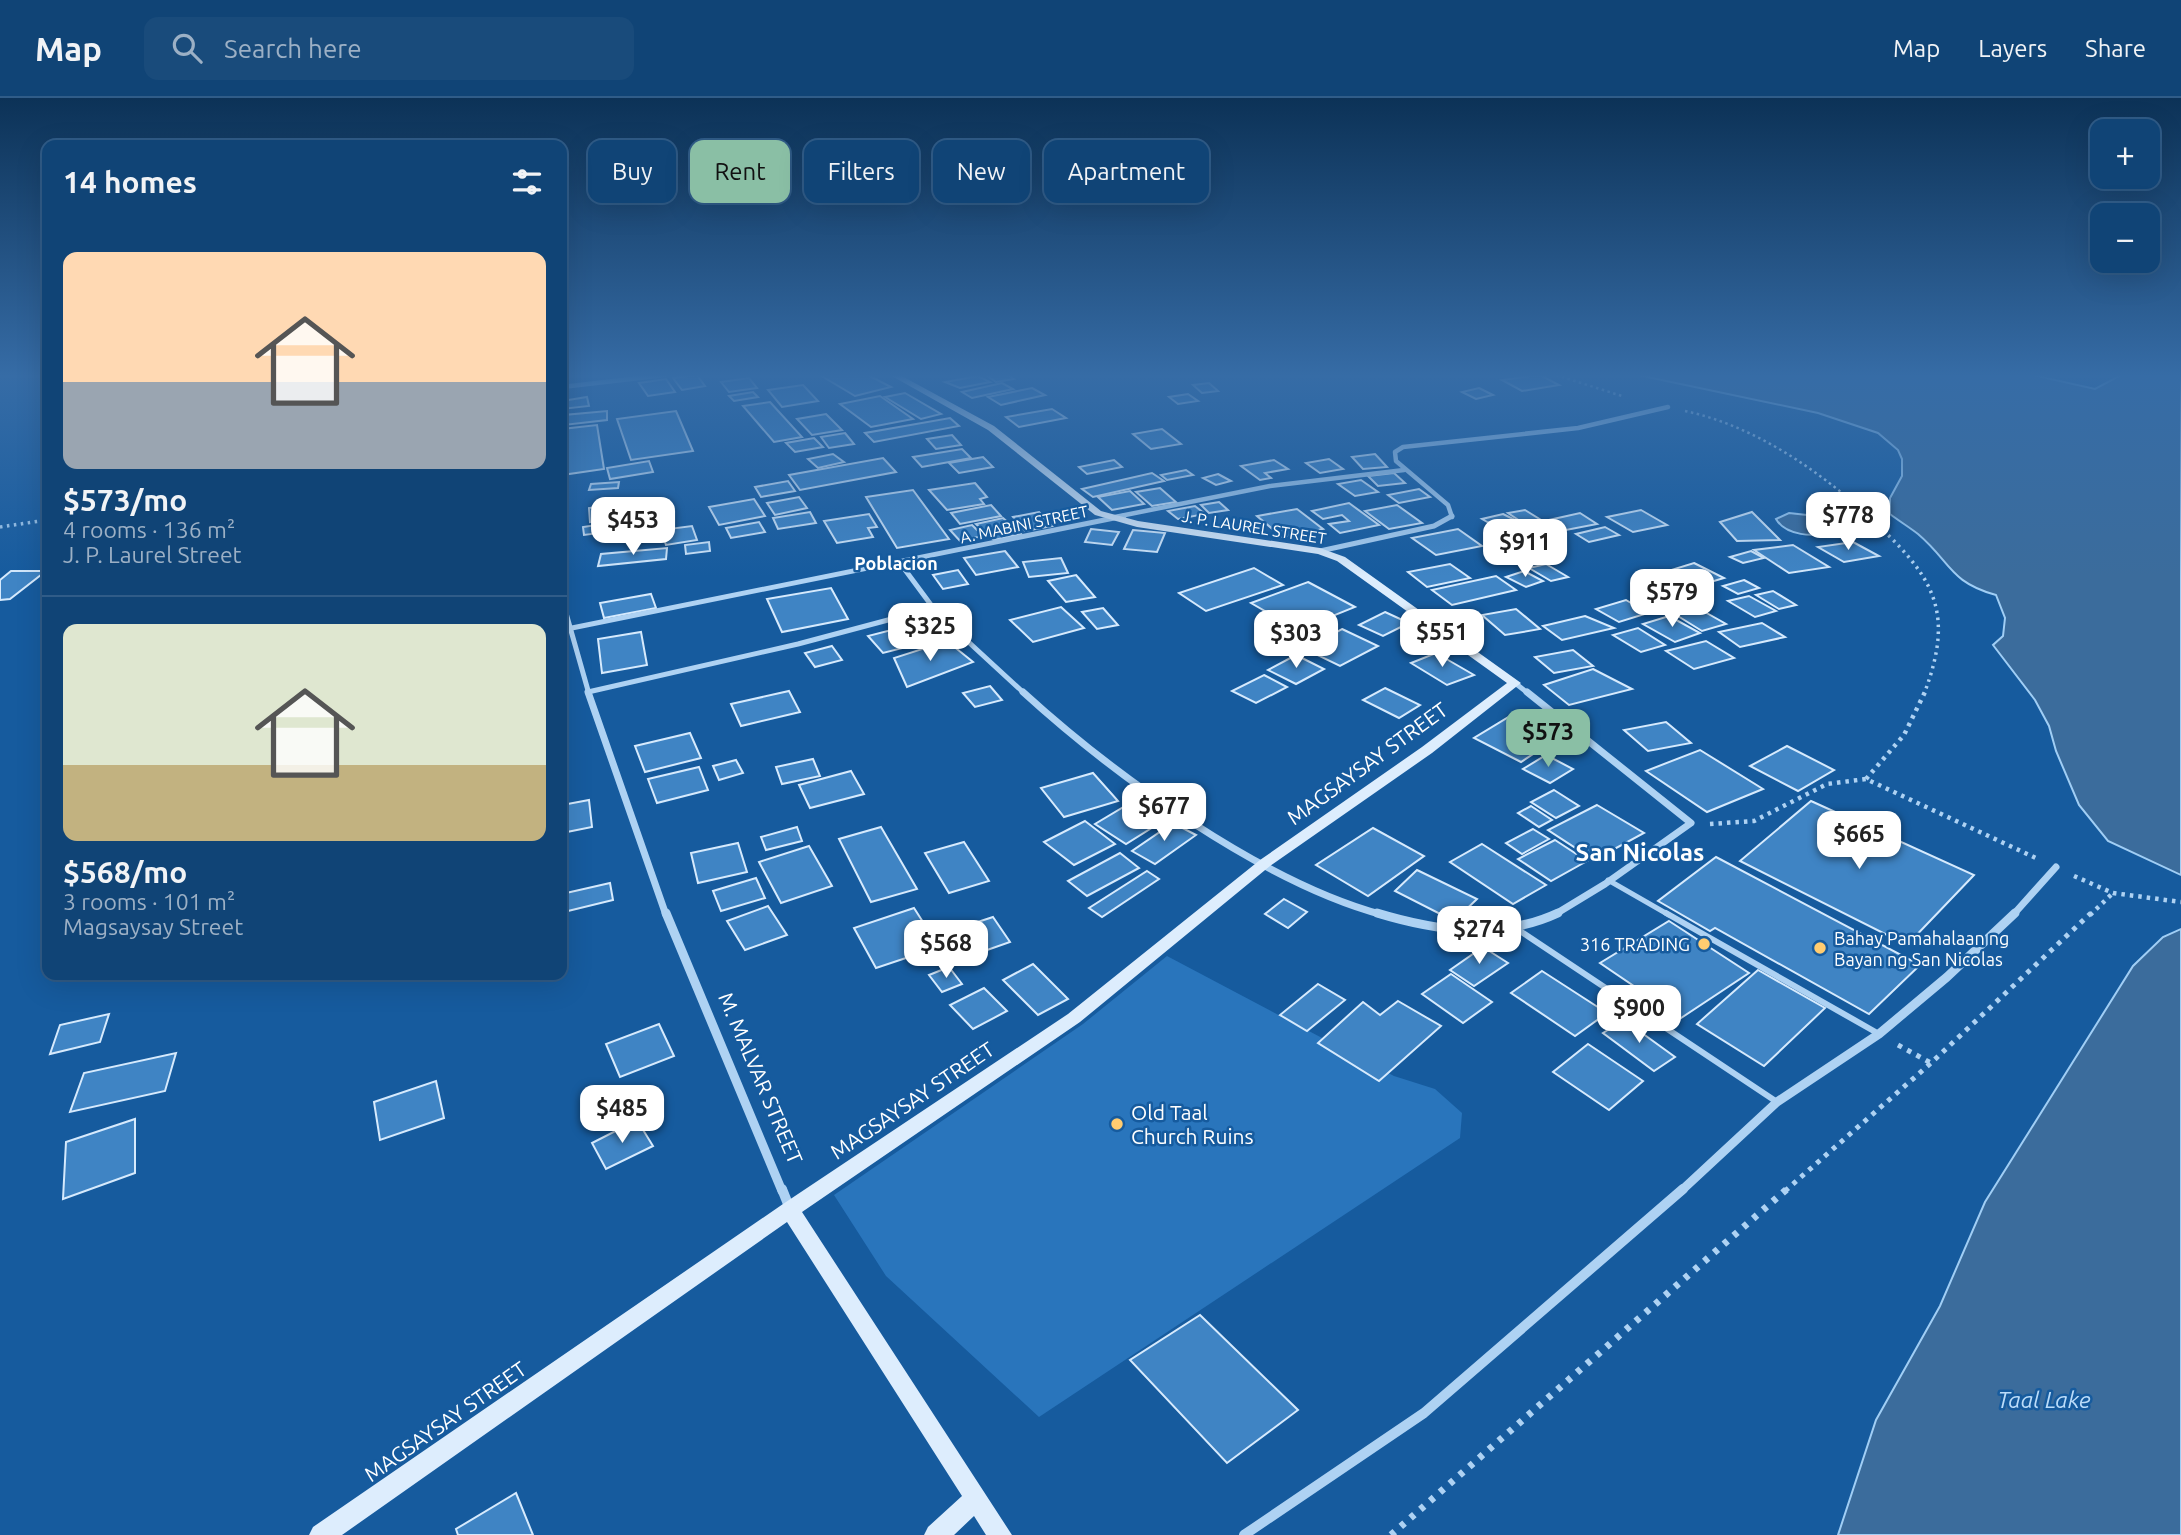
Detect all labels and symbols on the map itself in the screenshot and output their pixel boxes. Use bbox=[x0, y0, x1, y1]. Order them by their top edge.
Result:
pin: $778 bbox=[1807, 492, 1889, 552]
pin: $453 bbox=[592, 498, 674, 557]
street label: A. MABINI STREET bbox=[958, 502, 1090, 546]
street label: J. P. LAUREL STREET bbox=[1180, 507, 1328, 547]
pin: $911 bbox=[1484, 519, 1566, 579]
district label: Poblacion bbox=[854, 553, 938, 573]
pin: $579 bbox=[1631, 570, 1713, 629]
pin: $325 bbox=[889, 603, 971, 663]
pin: $303 bbox=[1255, 610, 1337, 670]
pin: $551 bbox=[1401, 610, 1483, 669]
street label: MAGSAYSAY STREET bbox=[1282, 697, 1452, 829]
pin: $573 bbox=[1507, 710, 1589, 769]
pin: $677 bbox=[1123, 784, 1205, 843]
pin: $665 bbox=[1818, 812, 1900, 871]
district label: San Nicolas bbox=[1576, 839, 1704, 866]
pin: $274 bbox=[1438, 906, 1520, 966]
pin: $568 bbox=[905, 920, 987, 980]
place label: Bahay Pamahalaan ng Bayan ng San Nicolas bbox=[1834, 928, 2009, 969]
place label: 316 TRADING bbox=[1580, 934, 1690, 954]
marker: 316 TRADING bbox=[1696, 936, 1712, 952]
marker: Bahay Pamahalaan ng Bayan ng San Nicolas bbox=[1812, 940, 1828, 956]
pin: $900 bbox=[1598, 986, 1680, 1045]
street label: M. MALVAR STREET bbox=[714, 989, 808, 1168]
street label: MAGSAYSAY STREET bbox=[826, 1036, 999, 1164]
pin: $485 bbox=[581, 1086, 663, 1145]
place label: Old Taal Church Ruins bbox=[1131, 1100, 1254, 1148]
marker: Old Taal Church Ruins bbox=[1109, 1116, 1125, 1132]
street label: MAGSAYSAY STREET bbox=[359, 1356, 531, 1486]
water label: Taal Lake bbox=[1997, 1387, 2091, 1412]

